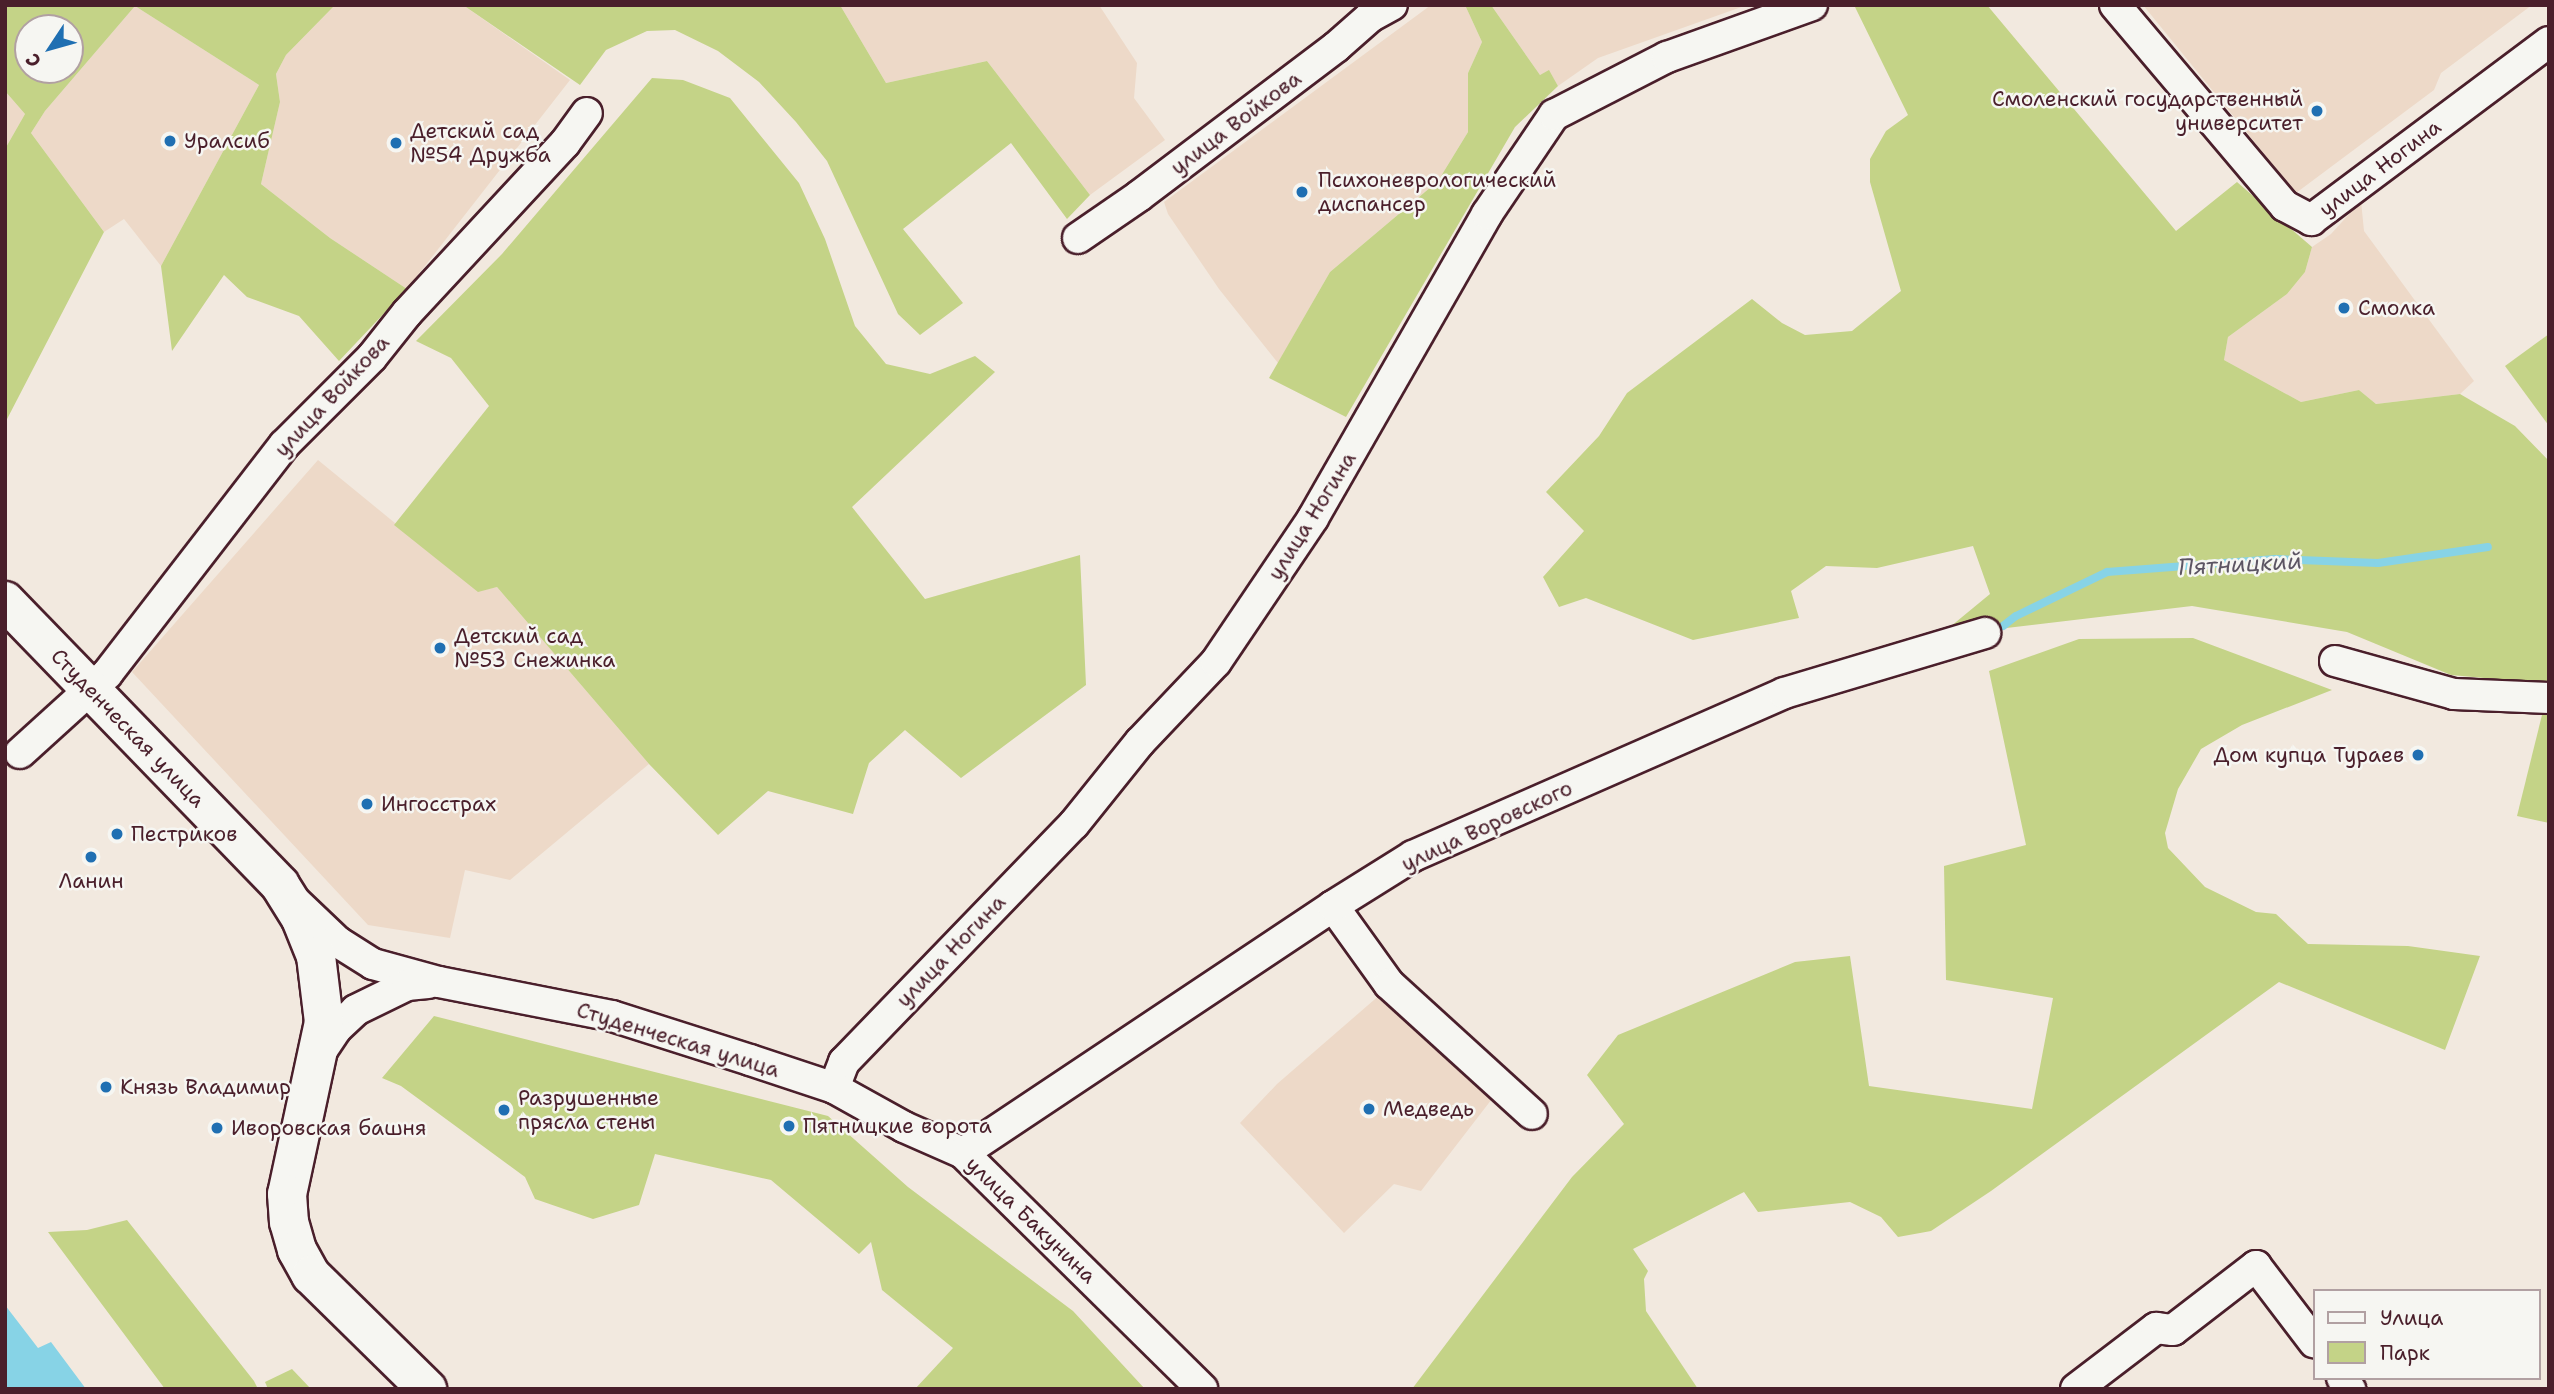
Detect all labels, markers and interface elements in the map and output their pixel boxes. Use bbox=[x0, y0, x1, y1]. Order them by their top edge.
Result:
north arrow bbox=[14, 14, 84, 84]
text: С bbox=[20, 48, 47, 73]
street label: улица Войкова bbox=[1166, 66, 1306, 180]
place label: Смоленский государственный университет bbox=[1992, 86, 2303, 136]
marker: Смоленский государственный университет bbox=[2309, 103, 2325, 119]
street label: улица Ногина bbox=[2314, 114, 2446, 222]
place label: Детский сад №54 Дружба bbox=[410, 118, 551, 168]
place label: Уралсиб bbox=[184, 128, 270, 154]
marker: Уралсиб bbox=[162, 133, 178, 149]
marker: Детский сад №54 Дружба bbox=[388, 135, 404, 151]
place label: Психоневрологический диспансер bbox=[1318, 167, 1556, 217]
marker: Психоневрологический диспансер bbox=[1292, 182, 1312, 202]
place label: Смолка bbox=[2358, 295, 2435, 321]
marker: Смолка bbox=[2336, 300, 2352, 316]
street label: улица Войкова bbox=[269, 330, 395, 462]
street label: улица Ногина bbox=[1263, 447, 1361, 585]
water label: Пятницкий bbox=[2177, 547, 2303, 581]
place label: Детский сад №53 Снежинка bbox=[454, 623, 615, 673]
marker: Детский сад №53 Снежинка bbox=[432, 640, 448, 656]
street label: Студенческая улица bbox=[46, 643, 210, 813]
place label: Дом купца Тураев bbox=[2214, 742, 2404, 768]
marker: Дом купца Тураев bbox=[2410, 747, 2426, 763]
street label: улица Воровского bbox=[1397, 775, 1577, 877]
place label: Ингосстрах bbox=[381, 791, 496, 817]
marker: Ингосстрах bbox=[359, 796, 375, 812]
place label: Пестриков bbox=[131, 821, 237, 847]
marker: Пестриков bbox=[109, 826, 125, 842]
marker: Ланин bbox=[83, 849, 99, 865]
place label: Ланин bbox=[58, 868, 124, 894]
street label: улица Ногина bbox=[891, 890, 1011, 1012]
street label: Студенческая улица bbox=[574, 997, 782, 1083]
place label: Князь Владимир bbox=[120, 1074, 291, 1100]
marker: Князь Владимир bbox=[98, 1079, 114, 1095]
place label: Разрушенные прясла стены bbox=[518, 1085, 659, 1135]
place label: Медведь bbox=[1383, 1096, 1474, 1122]
marker: Медведь bbox=[1361, 1101, 1377, 1117]
marker: Разрушенные прясла стены bbox=[496, 1102, 512, 1118]
place label: Пятницкие ворота bbox=[803, 1113, 992, 1139]
place label: Иворовская башня bbox=[231, 1115, 426, 1141]
marker: Пятницкие ворота bbox=[781, 1118, 797, 1134]
marker: Иворовская башня bbox=[209, 1120, 225, 1136]
street label: улица Бакунина bbox=[961, 1151, 1101, 1289]
legend bbox=[2312, 1289, 2540, 1380]
text: Улица bbox=[2380, 1304, 2443, 1332]
text: Парк bbox=[2380, 1339, 2430, 1367]

